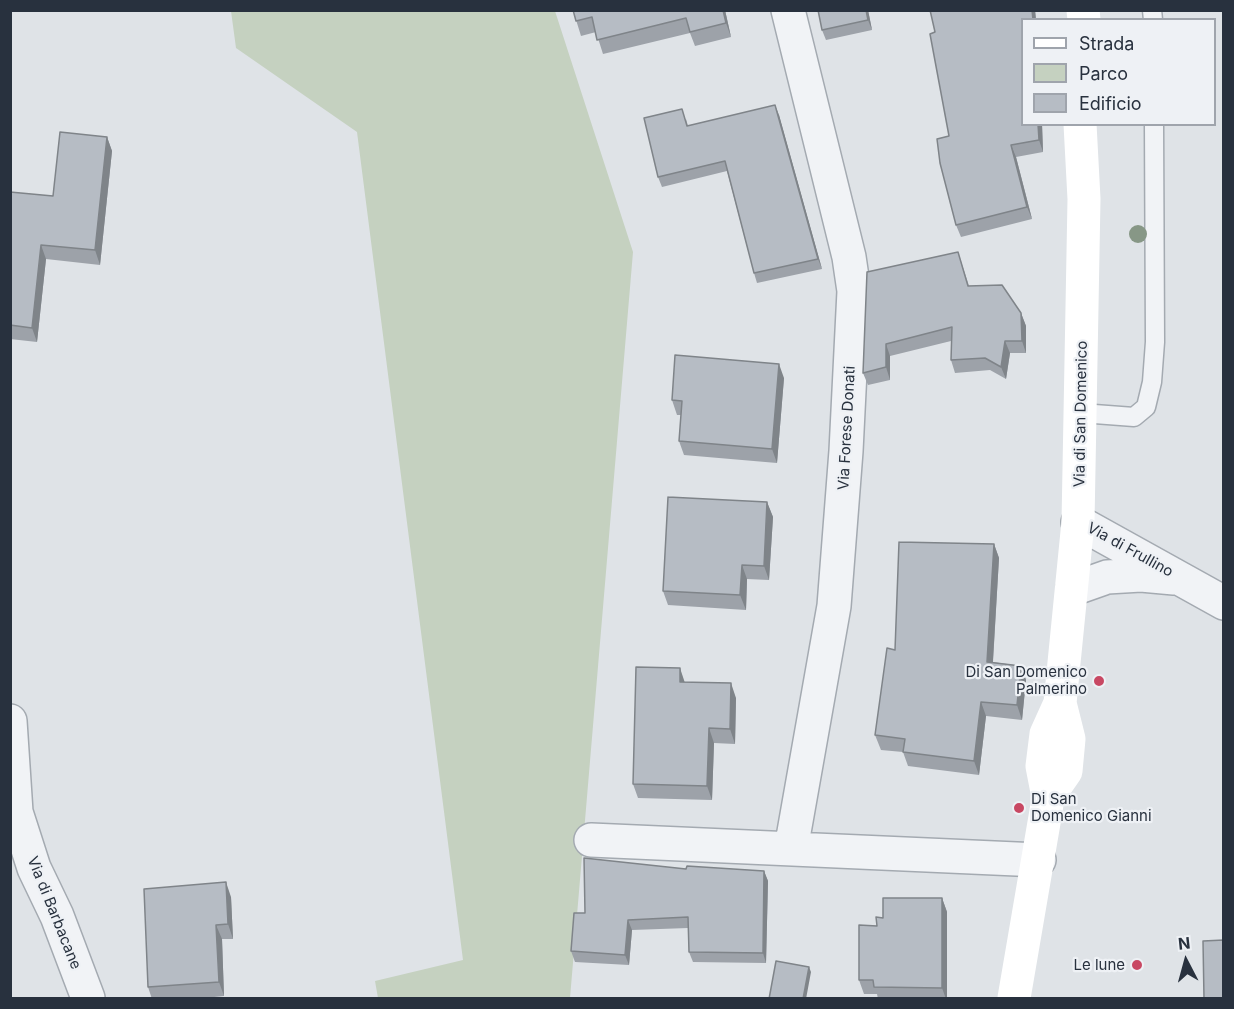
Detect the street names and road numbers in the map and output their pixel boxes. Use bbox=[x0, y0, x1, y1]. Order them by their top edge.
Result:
street label: Via di San Domenico bbox=[1071, 341, 1091, 487]
street label: Via Forese Donati bbox=[835, 365, 859, 491]
street label: Via di Frullino bbox=[1084, 519, 1176, 581]
street label: Via di Barbacane bbox=[23, 854, 85, 972]

